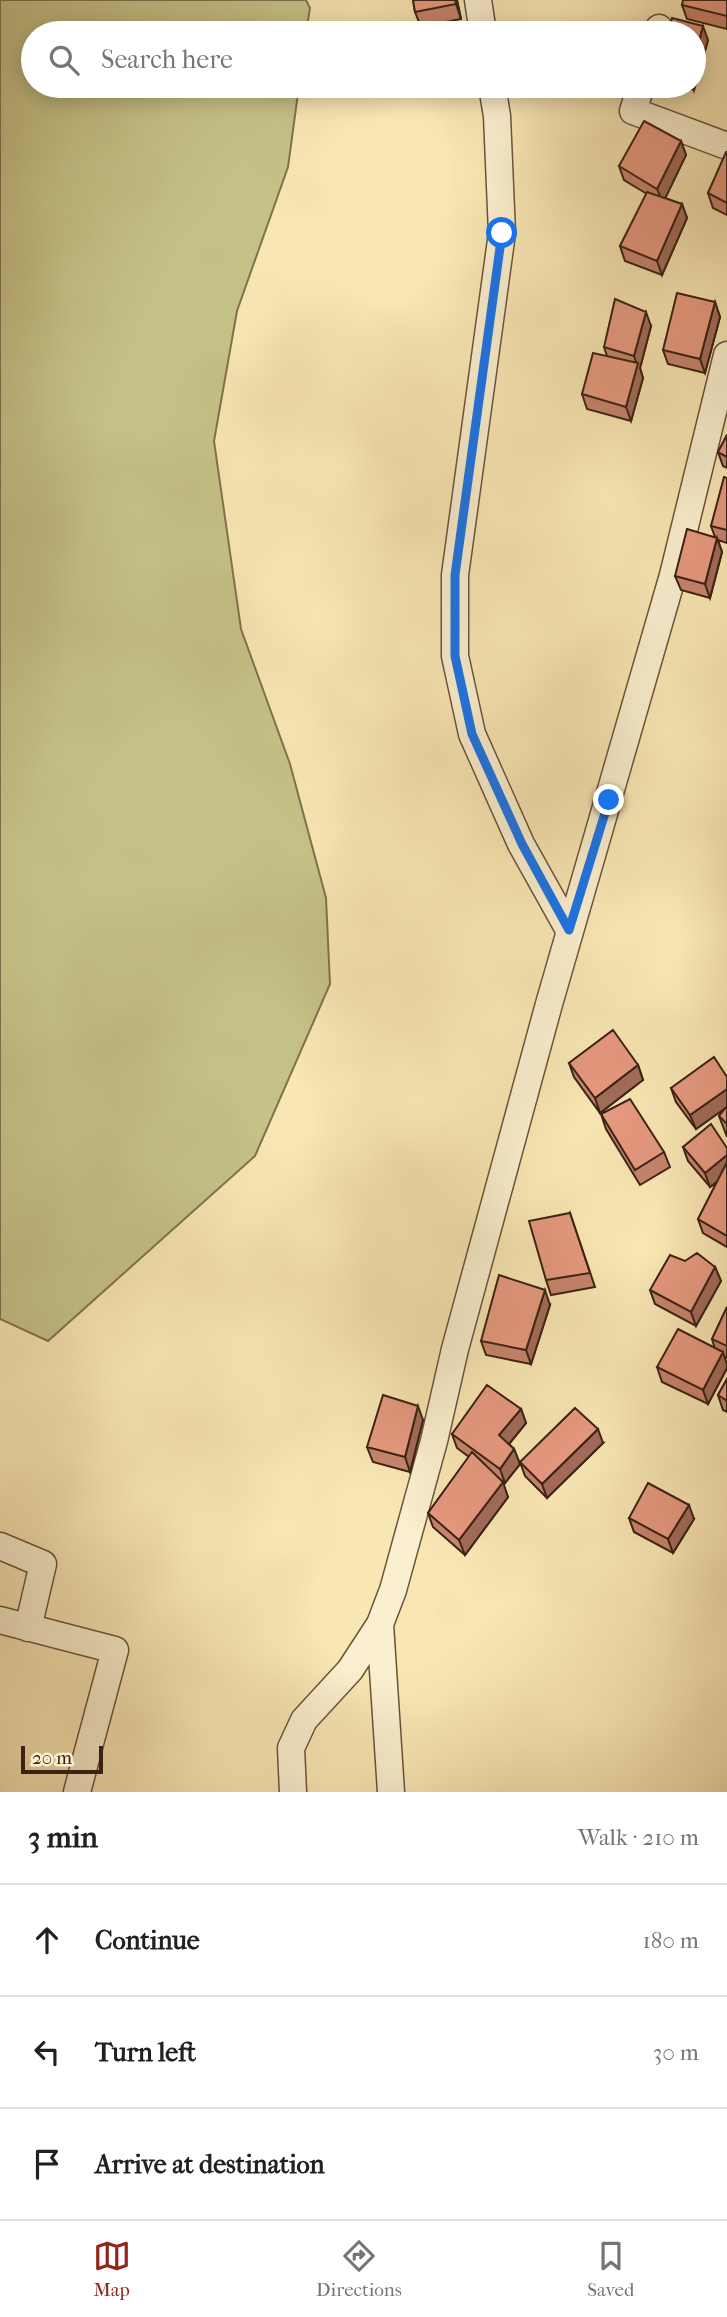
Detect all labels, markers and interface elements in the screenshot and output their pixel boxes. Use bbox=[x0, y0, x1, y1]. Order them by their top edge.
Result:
search box bbox=[21, 21, 706, 98]
icon: search bbox=[45, 41, 83, 79]
text: Search here bbox=[101, 44, 233, 75]
route start bbox=[486, 217, 517, 248]
route end bbox=[593, 784, 624, 815]
scale bar bbox=[21, 1743, 103, 1775]
text: 20 m bbox=[32, 1747, 72, 1769]
text: 3 min bbox=[28, 1820, 98, 1855]
text: Walk · 210 m bbox=[578, 1824, 699, 1851]
icon: ahead bbox=[28, 1921, 66, 1959]
text: Continue bbox=[95, 1925, 200, 1956]
text: 180 m bbox=[642, 1927, 699, 1954]
icon: left bbox=[28, 2033, 66, 2071]
text: Turn left bbox=[95, 2037, 196, 2068]
text: 30 m bbox=[653, 2039, 699, 2066]
icon: arrive bbox=[28, 2145, 66, 2183]
text: Arrive at destination bbox=[95, 2149, 325, 2180]
tab: Map bbox=[93, 2237, 131, 2301]
tab: Directions bbox=[316, 2237, 402, 2301]
tab: Saved bbox=[587, 2237, 634, 2301]

